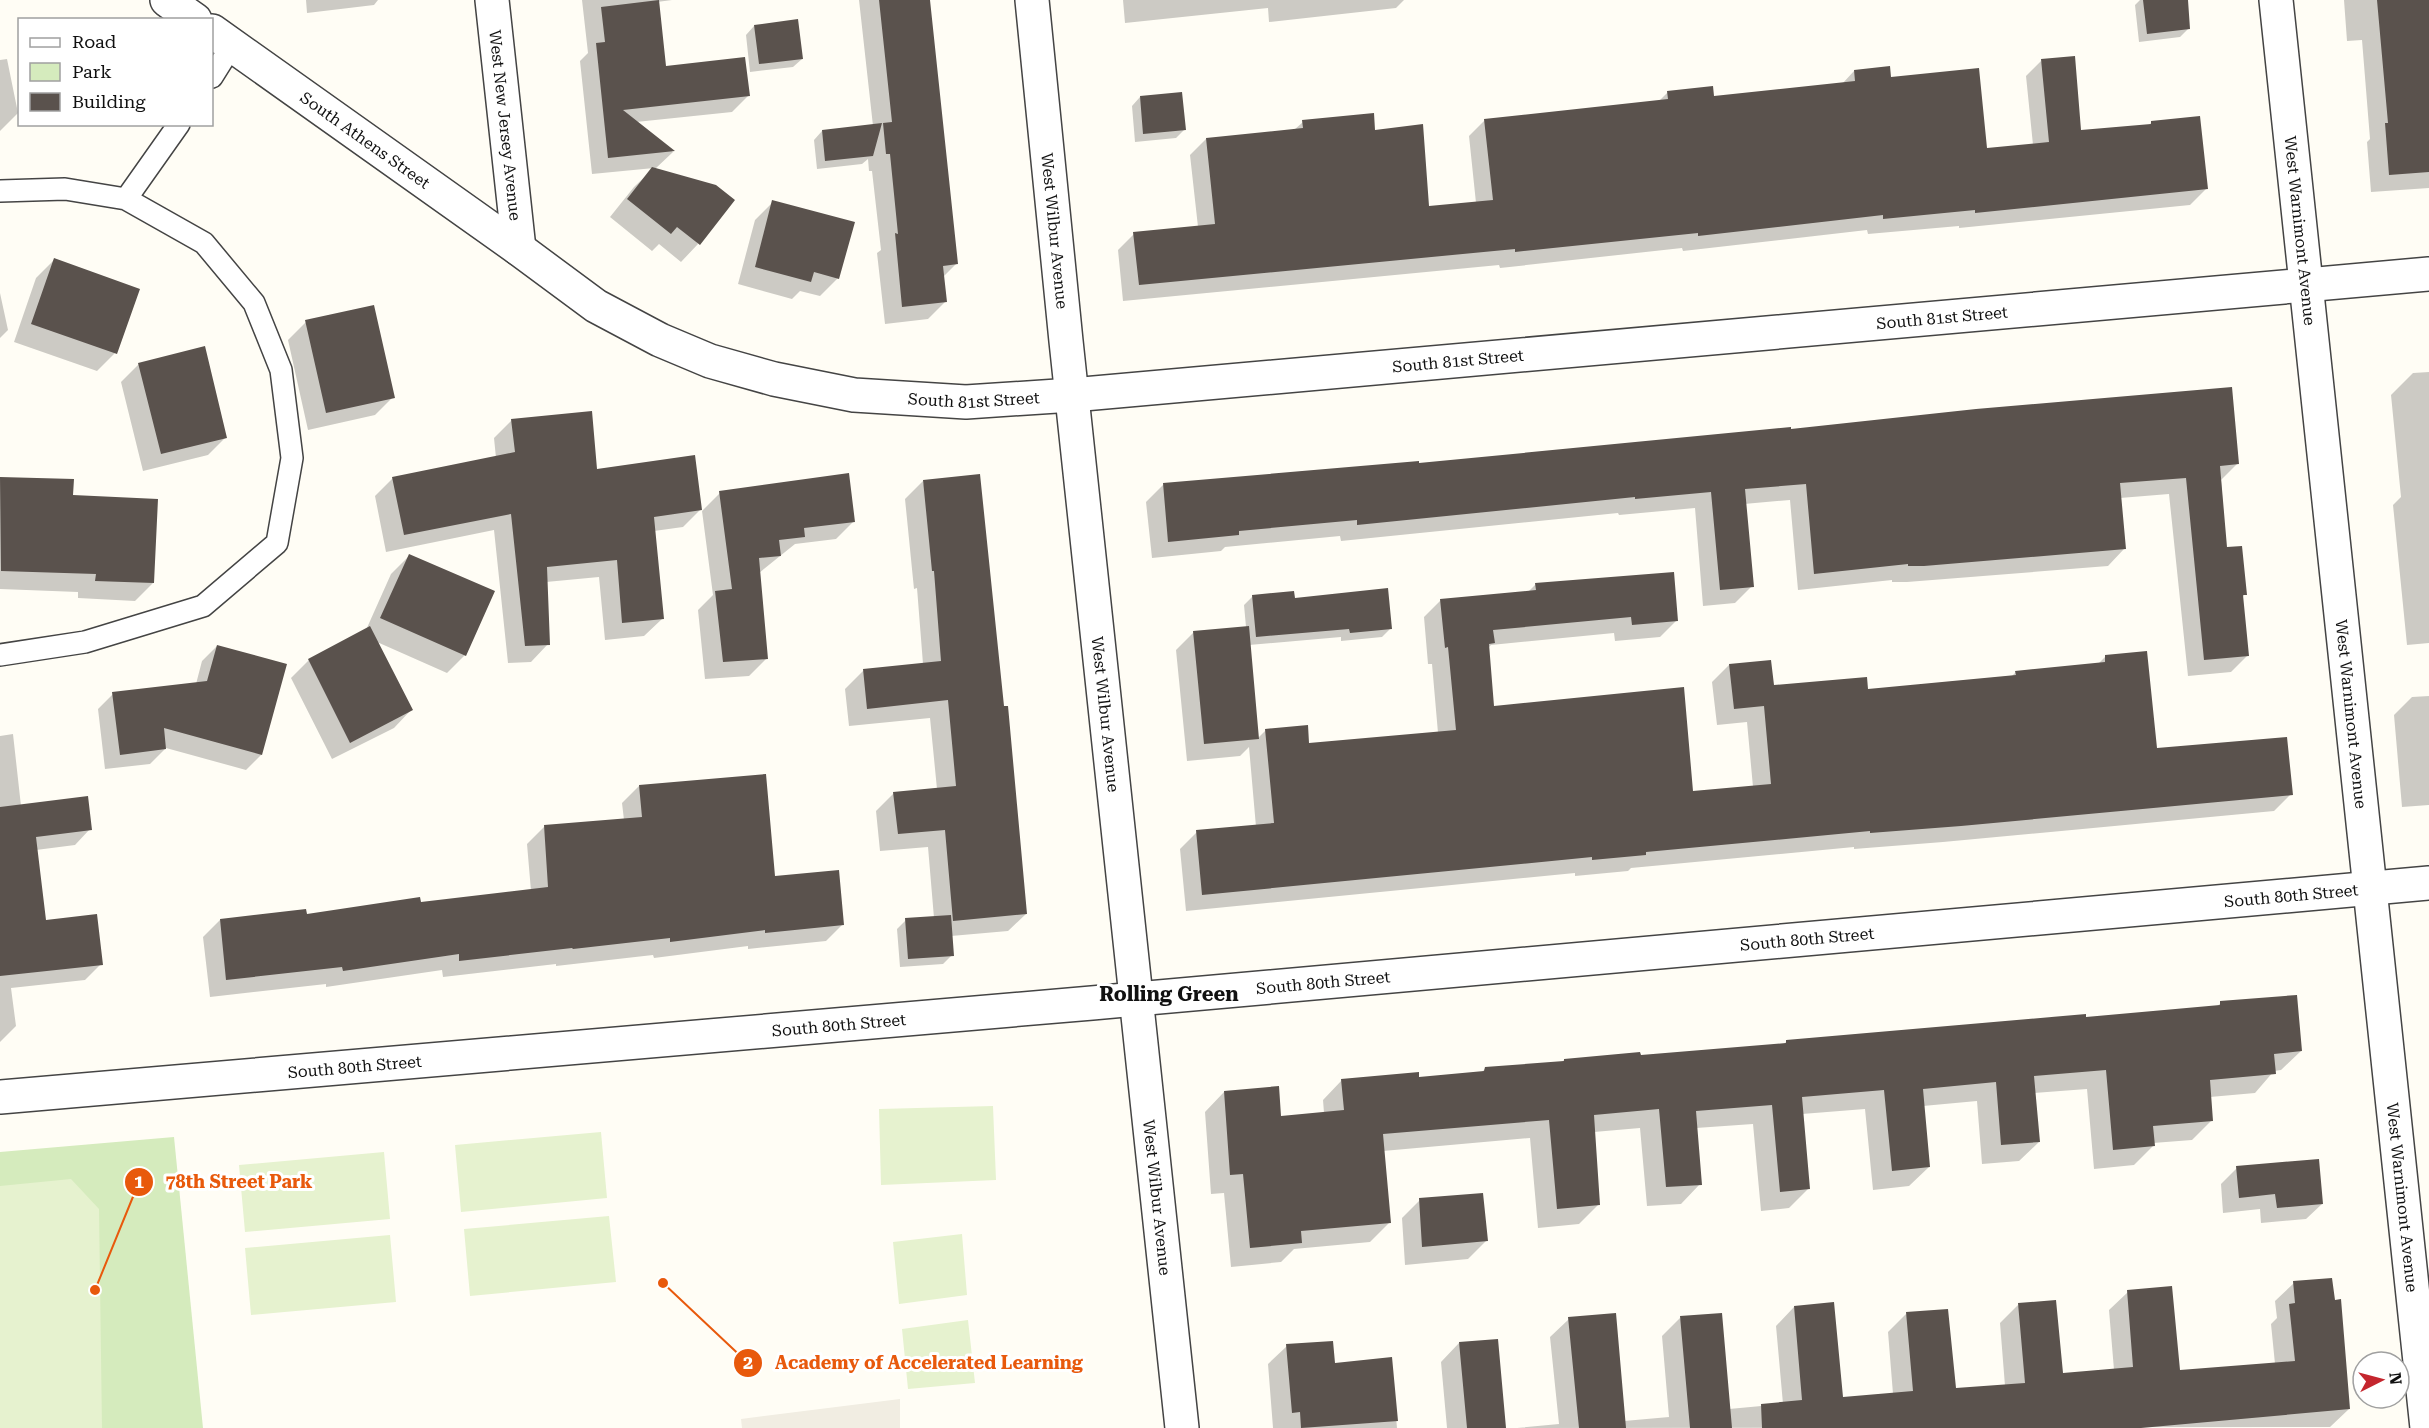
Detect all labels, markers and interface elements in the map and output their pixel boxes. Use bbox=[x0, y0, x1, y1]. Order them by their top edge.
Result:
legend bbox=[18, 18, 213, 126]
street label: West New Jersey Avenue bbox=[485, 29, 525, 222]
text: Road bbox=[72, 31, 117, 52]
text: Park bbox=[72, 61, 112, 82]
street label: South Athens Street bbox=[297, 88, 433, 193]
text: Building bbox=[72, 91, 146, 112]
street label: West Warnimont Avenue bbox=[2280, 135, 2319, 327]
street label: West Wilbur Avenue bbox=[1037, 152, 1072, 310]
street label: South 81st Street bbox=[1876, 303, 2009, 333]
street label: South 81st Street bbox=[1391, 346, 1525, 376]
street label: South 81st Street bbox=[907, 388, 1040, 412]
street label: West Warnimont Avenue bbox=[2332, 618, 2370, 810]
street label: West Wilbur Avenue bbox=[1088, 635, 1123, 793]
street label: South 80th Street bbox=[2223, 880, 2359, 911]
street label: South 80th Street bbox=[1739, 924, 1875, 955]
street label: South 80th Street bbox=[1255, 967, 1391, 998]
district label: Rolling Green bbox=[1099, 982, 1239, 1006]
street label: South 80th Street bbox=[771, 1010, 907, 1041]
street label: South 80th Street bbox=[287, 1052, 423, 1082]
street label: West Warnimont Avenue bbox=[2383, 1102, 2422, 1293]
street label: West Wilbur Avenue bbox=[1139, 1119, 1175, 1277]
callout: 78th Street Park bbox=[124, 1164, 325, 1200]
text: 1 bbox=[134, 1171, 144, 1192]
text: 78th Street Park bbox=[165, 1171, 313, 1192]
callout: Academy of Accelerated Learning bbox=[733, 1345, 1095, 1381]
north arrow bbox=[2351, 1350, 2411, 1410]
text: 2 bbox=[743, 1352, 753, 1373]
text: Academy of Accelerated Learning bbox=[775, 1352, 1084, 1373]
text: N bbox=[2385, 1371, 2406, 1386]

